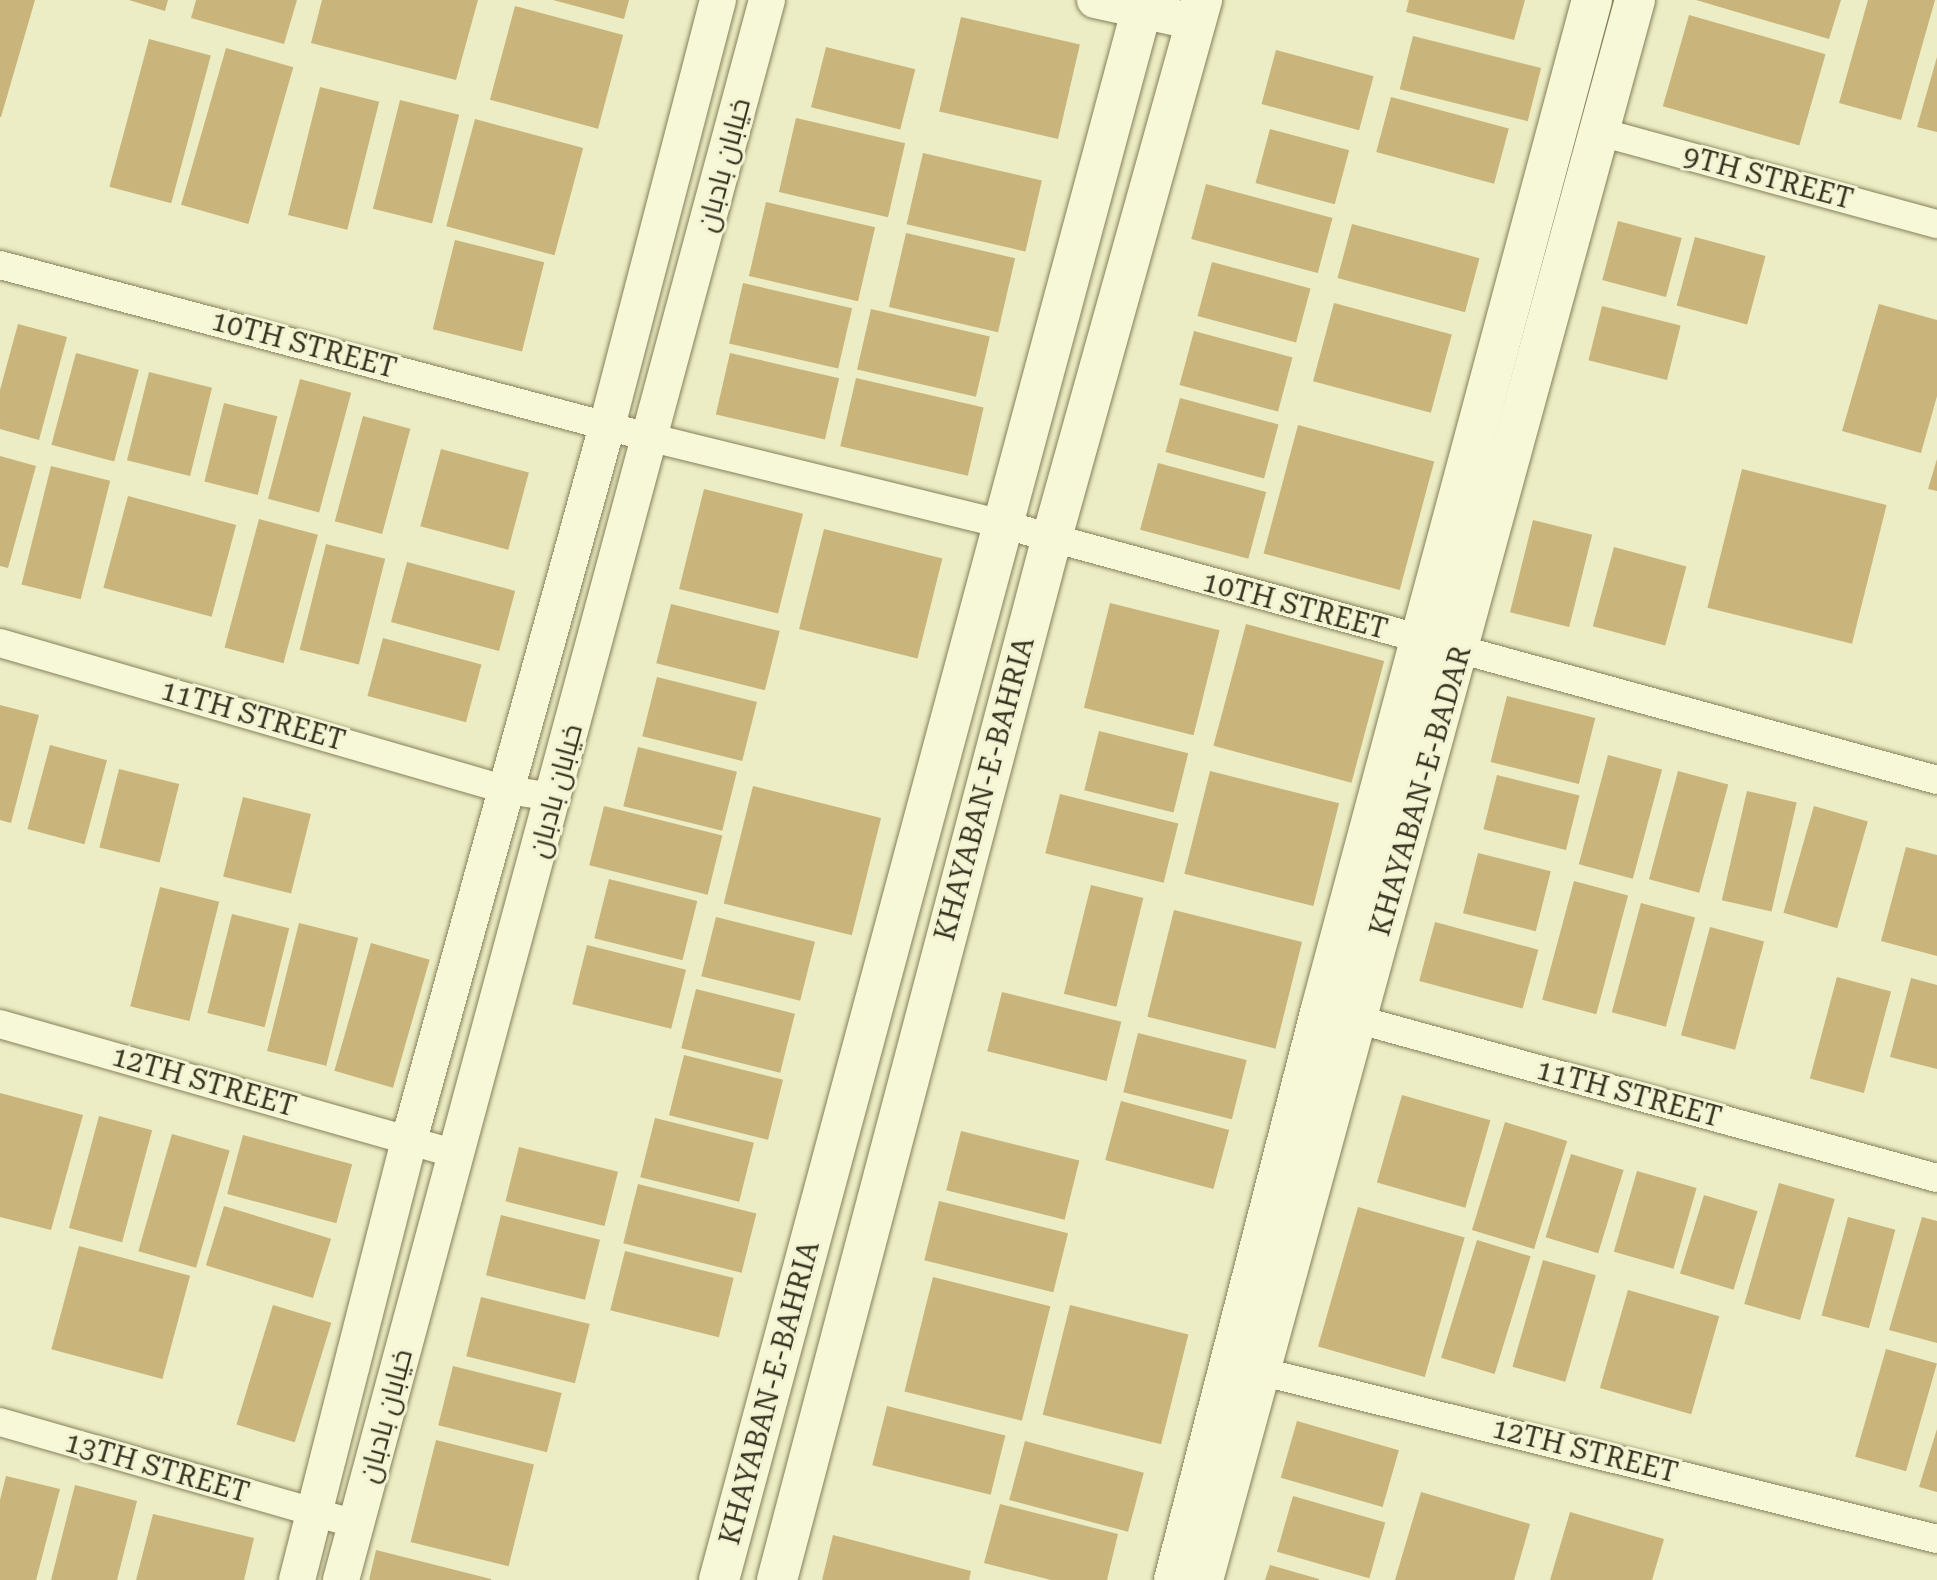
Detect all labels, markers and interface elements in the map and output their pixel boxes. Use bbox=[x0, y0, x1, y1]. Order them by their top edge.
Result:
street label: خیابان بادبان bbox=[690, 94, 758, 236]
street label: 9TH STREET bbox=[1679, 139, 1857, 217]
street label: 10TH STREET bbox=[208, 304, 400, 386]
street label: 10TH STREET bbox=[1199, 565, 1391, 647]
street label: KHAYABAN-E-BAHRIA bbox=[928, 634, 1042, 944]
street label: KHAYABAN-E-BADAR bbox=[1363, 642, 1479, 940]
street label: 11TH STREET bbox=[157, 674, 349, 758]
street label: خیابان بادبان bbox=[522, 720, 590, 862]
street label: 12TH STREET bbox=[108, 1040, 300, 1124]
street label: 11TH STREET bbox=[1533, 1053, 1725, 1135]
street label: KHAYABAN-E-BAHRIA bbox=[713, 1238, 827, 1548]
street label: خیابان بادبان bbox=[352, 1345, 420, 1487]
street label: 12TH STREET bbox=[1489, 1412, 1681, 1490]
street label: 13TH STREET bbox=[61, 1426, 253, 1510]

